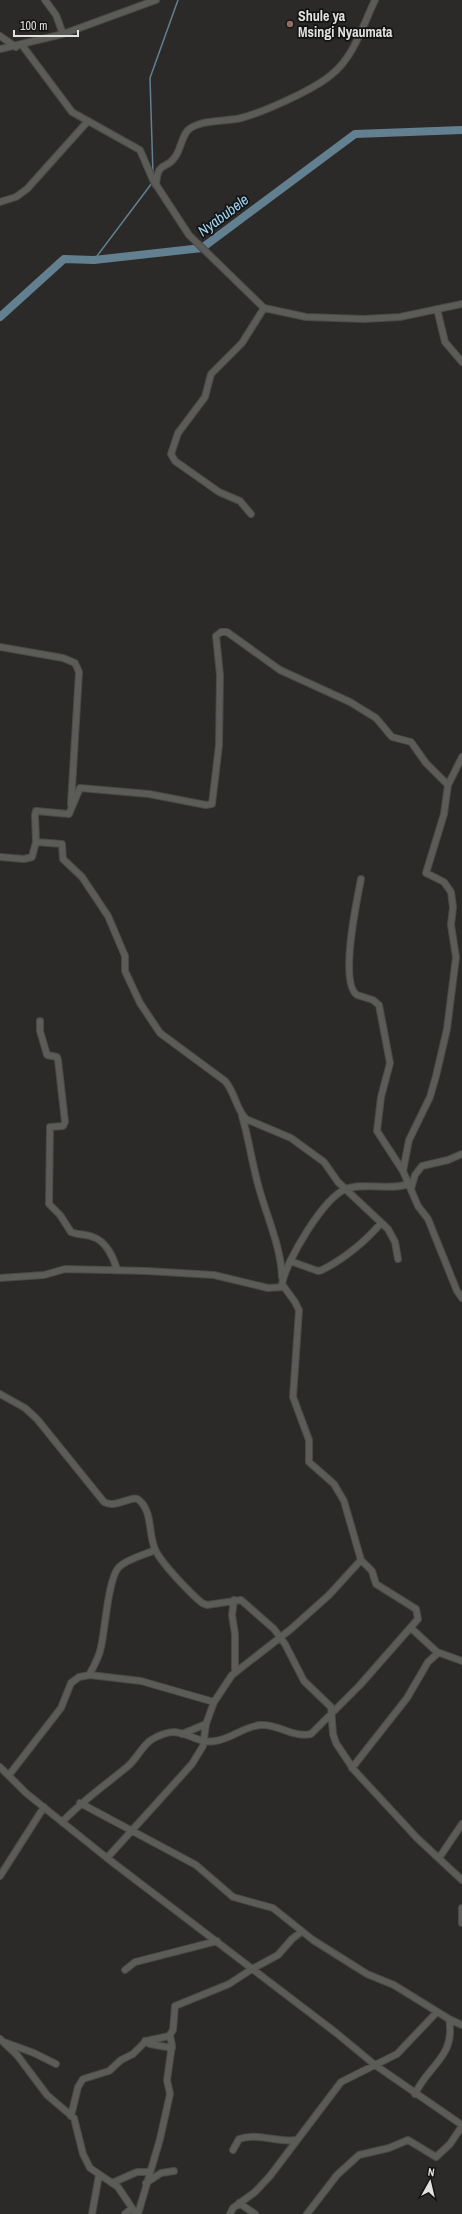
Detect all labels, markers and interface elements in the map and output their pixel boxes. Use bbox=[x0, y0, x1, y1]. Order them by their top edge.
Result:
place label: Shule ya Msingi Nyaumata bbox=[298, 7, 393, 41]
scale bar bbox=[14, 12, 78, 38]
text: 100 m bbox=[20, 18, 47, 34]
marker: Shule ya Msingi Nyaumata bbox=[285, 19, 295, 29]
water label: Nyabubele bbox=[193, 189, 253, 241]
north arrow bbox=[410, 2162, 450, 2202]
text: N bbox=[427, 2165, 436, 2179]

